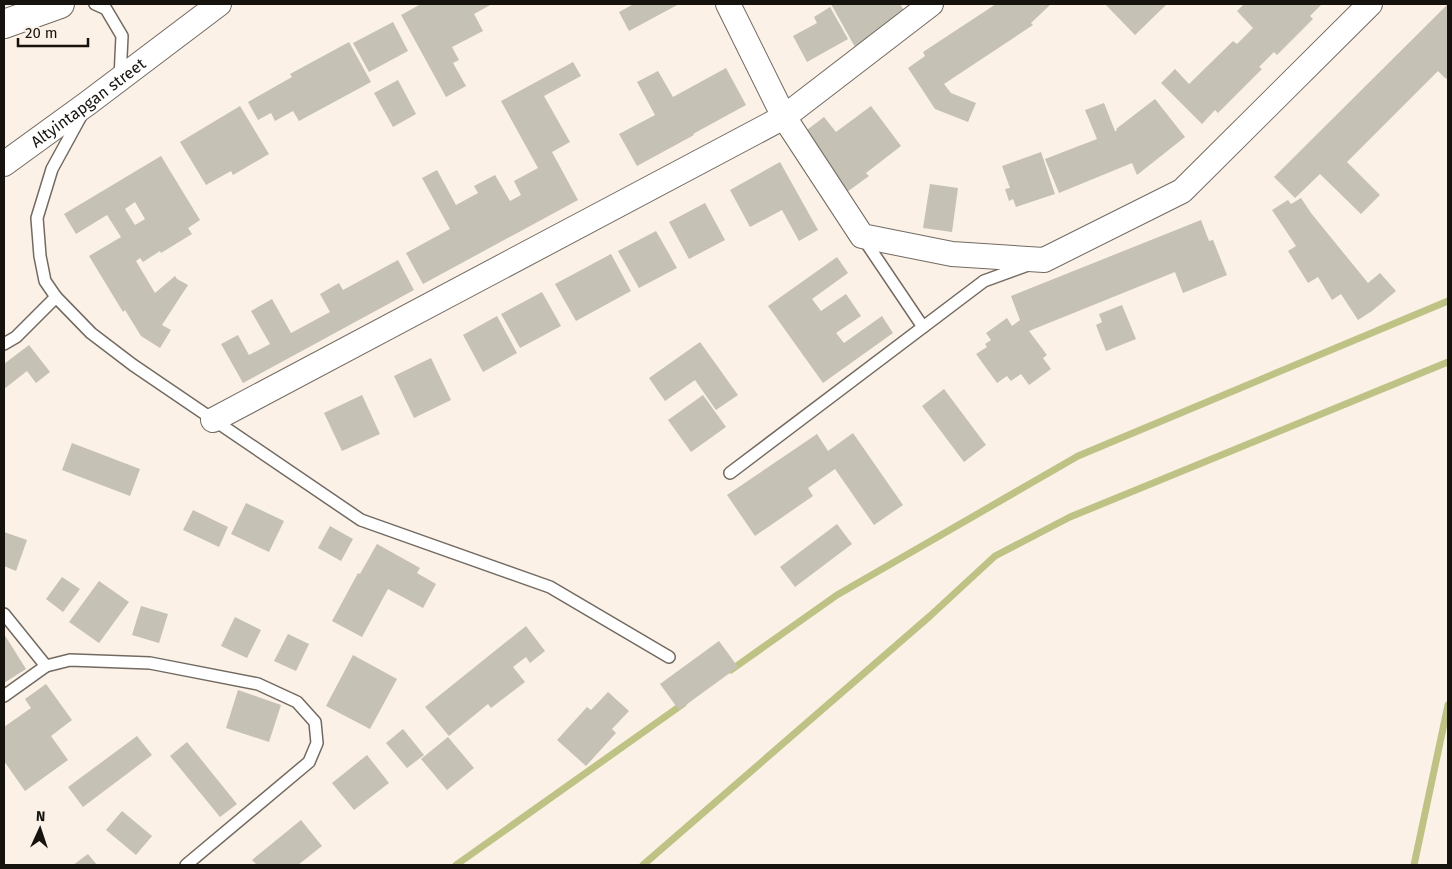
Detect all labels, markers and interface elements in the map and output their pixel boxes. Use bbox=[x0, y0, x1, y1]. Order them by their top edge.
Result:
scale bar bbox=[18, 15, 88, 47]
text: 20 m bbox=[25, 24, 58, 42]
street label: Altyintapgan street bbox=[27, 54, 149, 151]
north arrow bbox=[15, 804, 65, 854]
text: N bbox=[36, 808, 46, 825]

